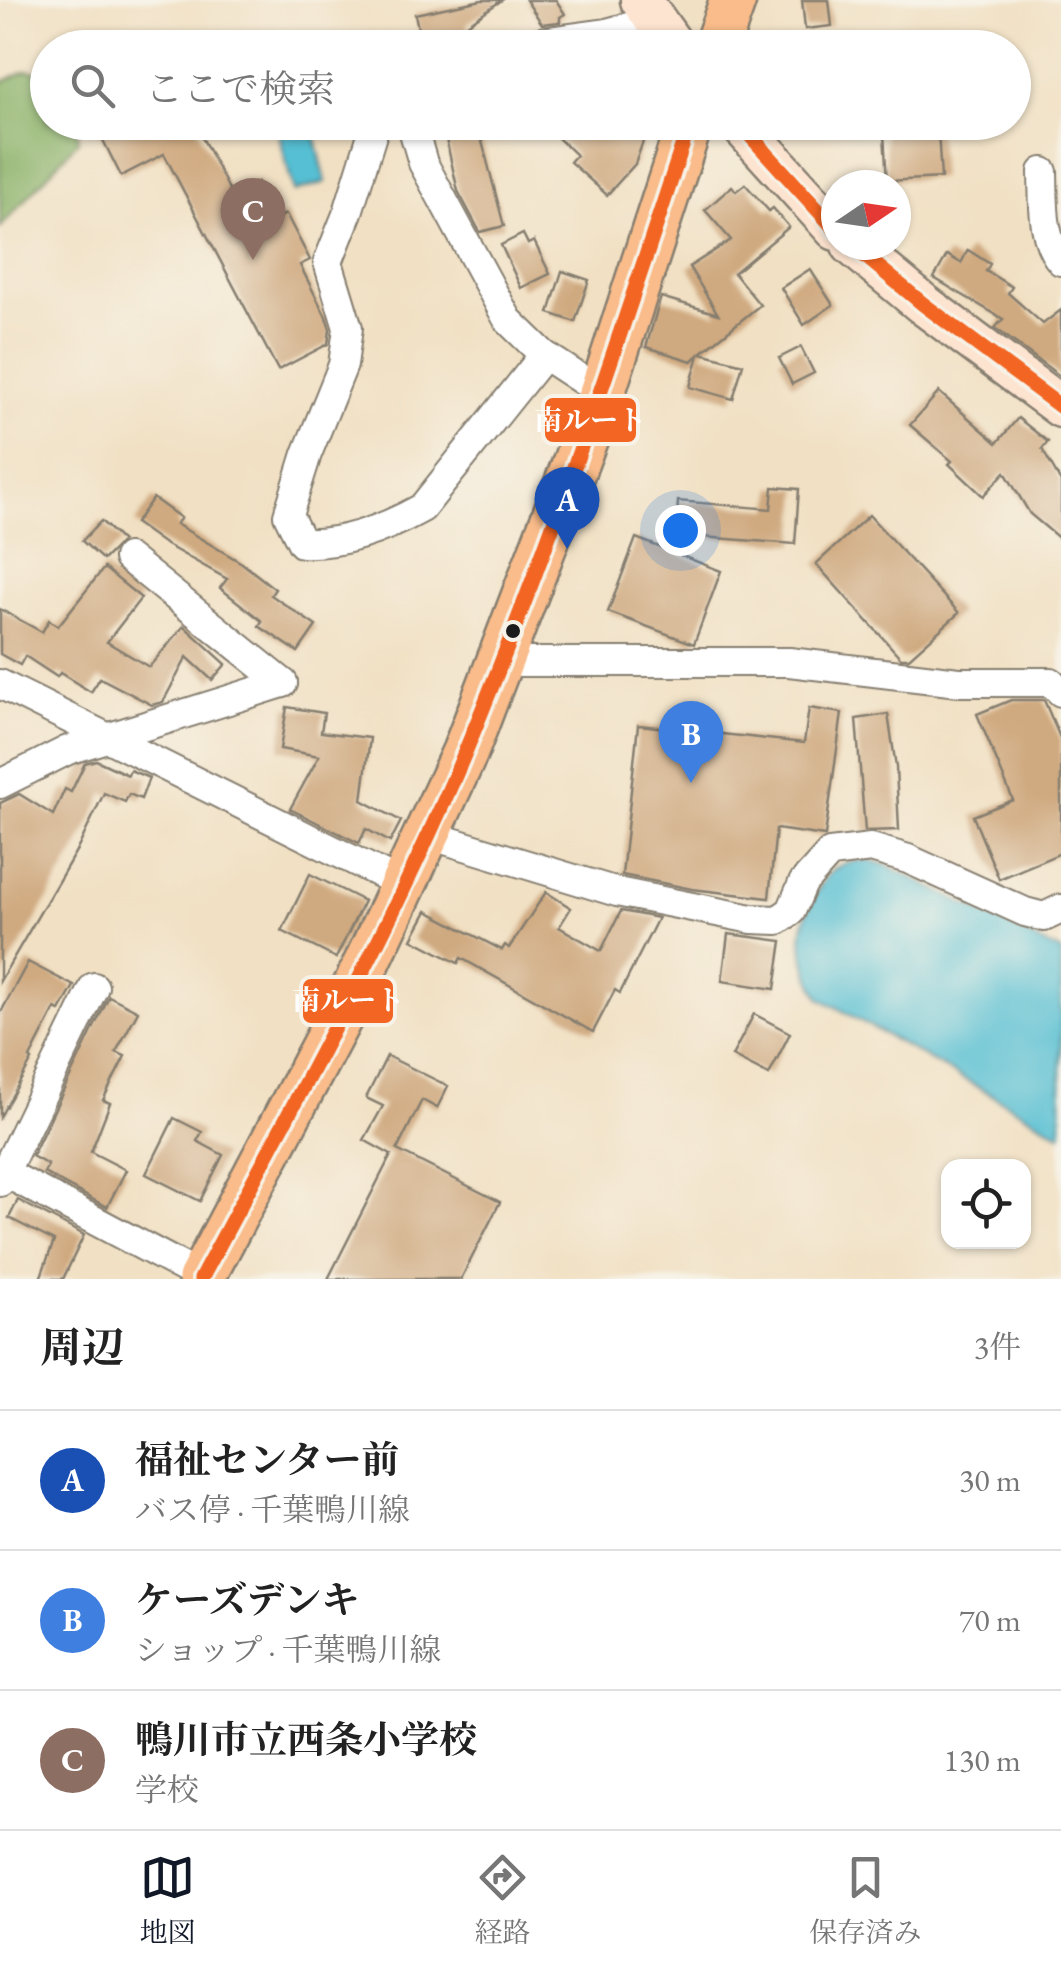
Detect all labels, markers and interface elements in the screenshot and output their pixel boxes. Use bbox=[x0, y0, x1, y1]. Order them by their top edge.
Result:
search box bbox=[30, 30, 1031, 140]
icon: search bbox=[65, 58, 120, 113]
text: ここで検索 bbox=[145, 64, 335, 113]
north arrow bbox=[821, 170, 911, 260]
pin: C bbox=[220, 178, 286, 260]
line badge: 南ルート bbox=[543, 396, 638, 444]
text: 南ルート bbox=[534, 402, 646, 438]
pin: A bbox=[534, 466, 600, 549]
your location bbox=[655, 505, 706, 556]
unlabelled marker bbox=[503, 621, 523, 641]
pin: B bbox=[658, 700, 724, 783]
line badge: 南ルート bbox=[301, 977, 395, 1025]
text: 南ルート bbox=[292, 982, 404, 1018]
map controls bbox=[941, 1159, 1031, 1249]
button: locate bbox=[941, 1159, 1031, 1249]
text: 周辺 bbox=[40, 1320, 124, 1375]
text: 3件 bbox=[974, 1326, 1021, 1368]
text: 福祉センター前 bbox=[135, 1435, 399, 1484]
text: A bbox=[61, 1459, 84, 1501]
text: 30 m bbox=[959, 1459, 1021, 1501]
text: バス停 · 千葉鴨川線 bbox=[135, 1489, 410, 1531]
text: ケーズデンキ bbox=[135, 1575, 360, 1624]
text: B bbox=[62, 1599, 83, 1641]
text: 70 m bbox=[959, 1599, 1021, 1641]
text: ショップ · 千葉鴨川線 bbox=[135, 1629, 442, 1671]
text: 鴨川市立西条小学校 bbox=[135, 1715, 477, 1764]
text: C bbox=[61, 1739, 84, 1781]
text: 130 m bbox=[944, 1739, 1021, 1781]
text: 学校 bbox=[135, 1769, 199, 1811]
tab: 地図 bbox=[139, 1850, 196, 1950]
tab: 経路 bbox=[474, 1850, 531, 1950]
tab: 保存済み bbox=[809, 1850, 922, 1950]

